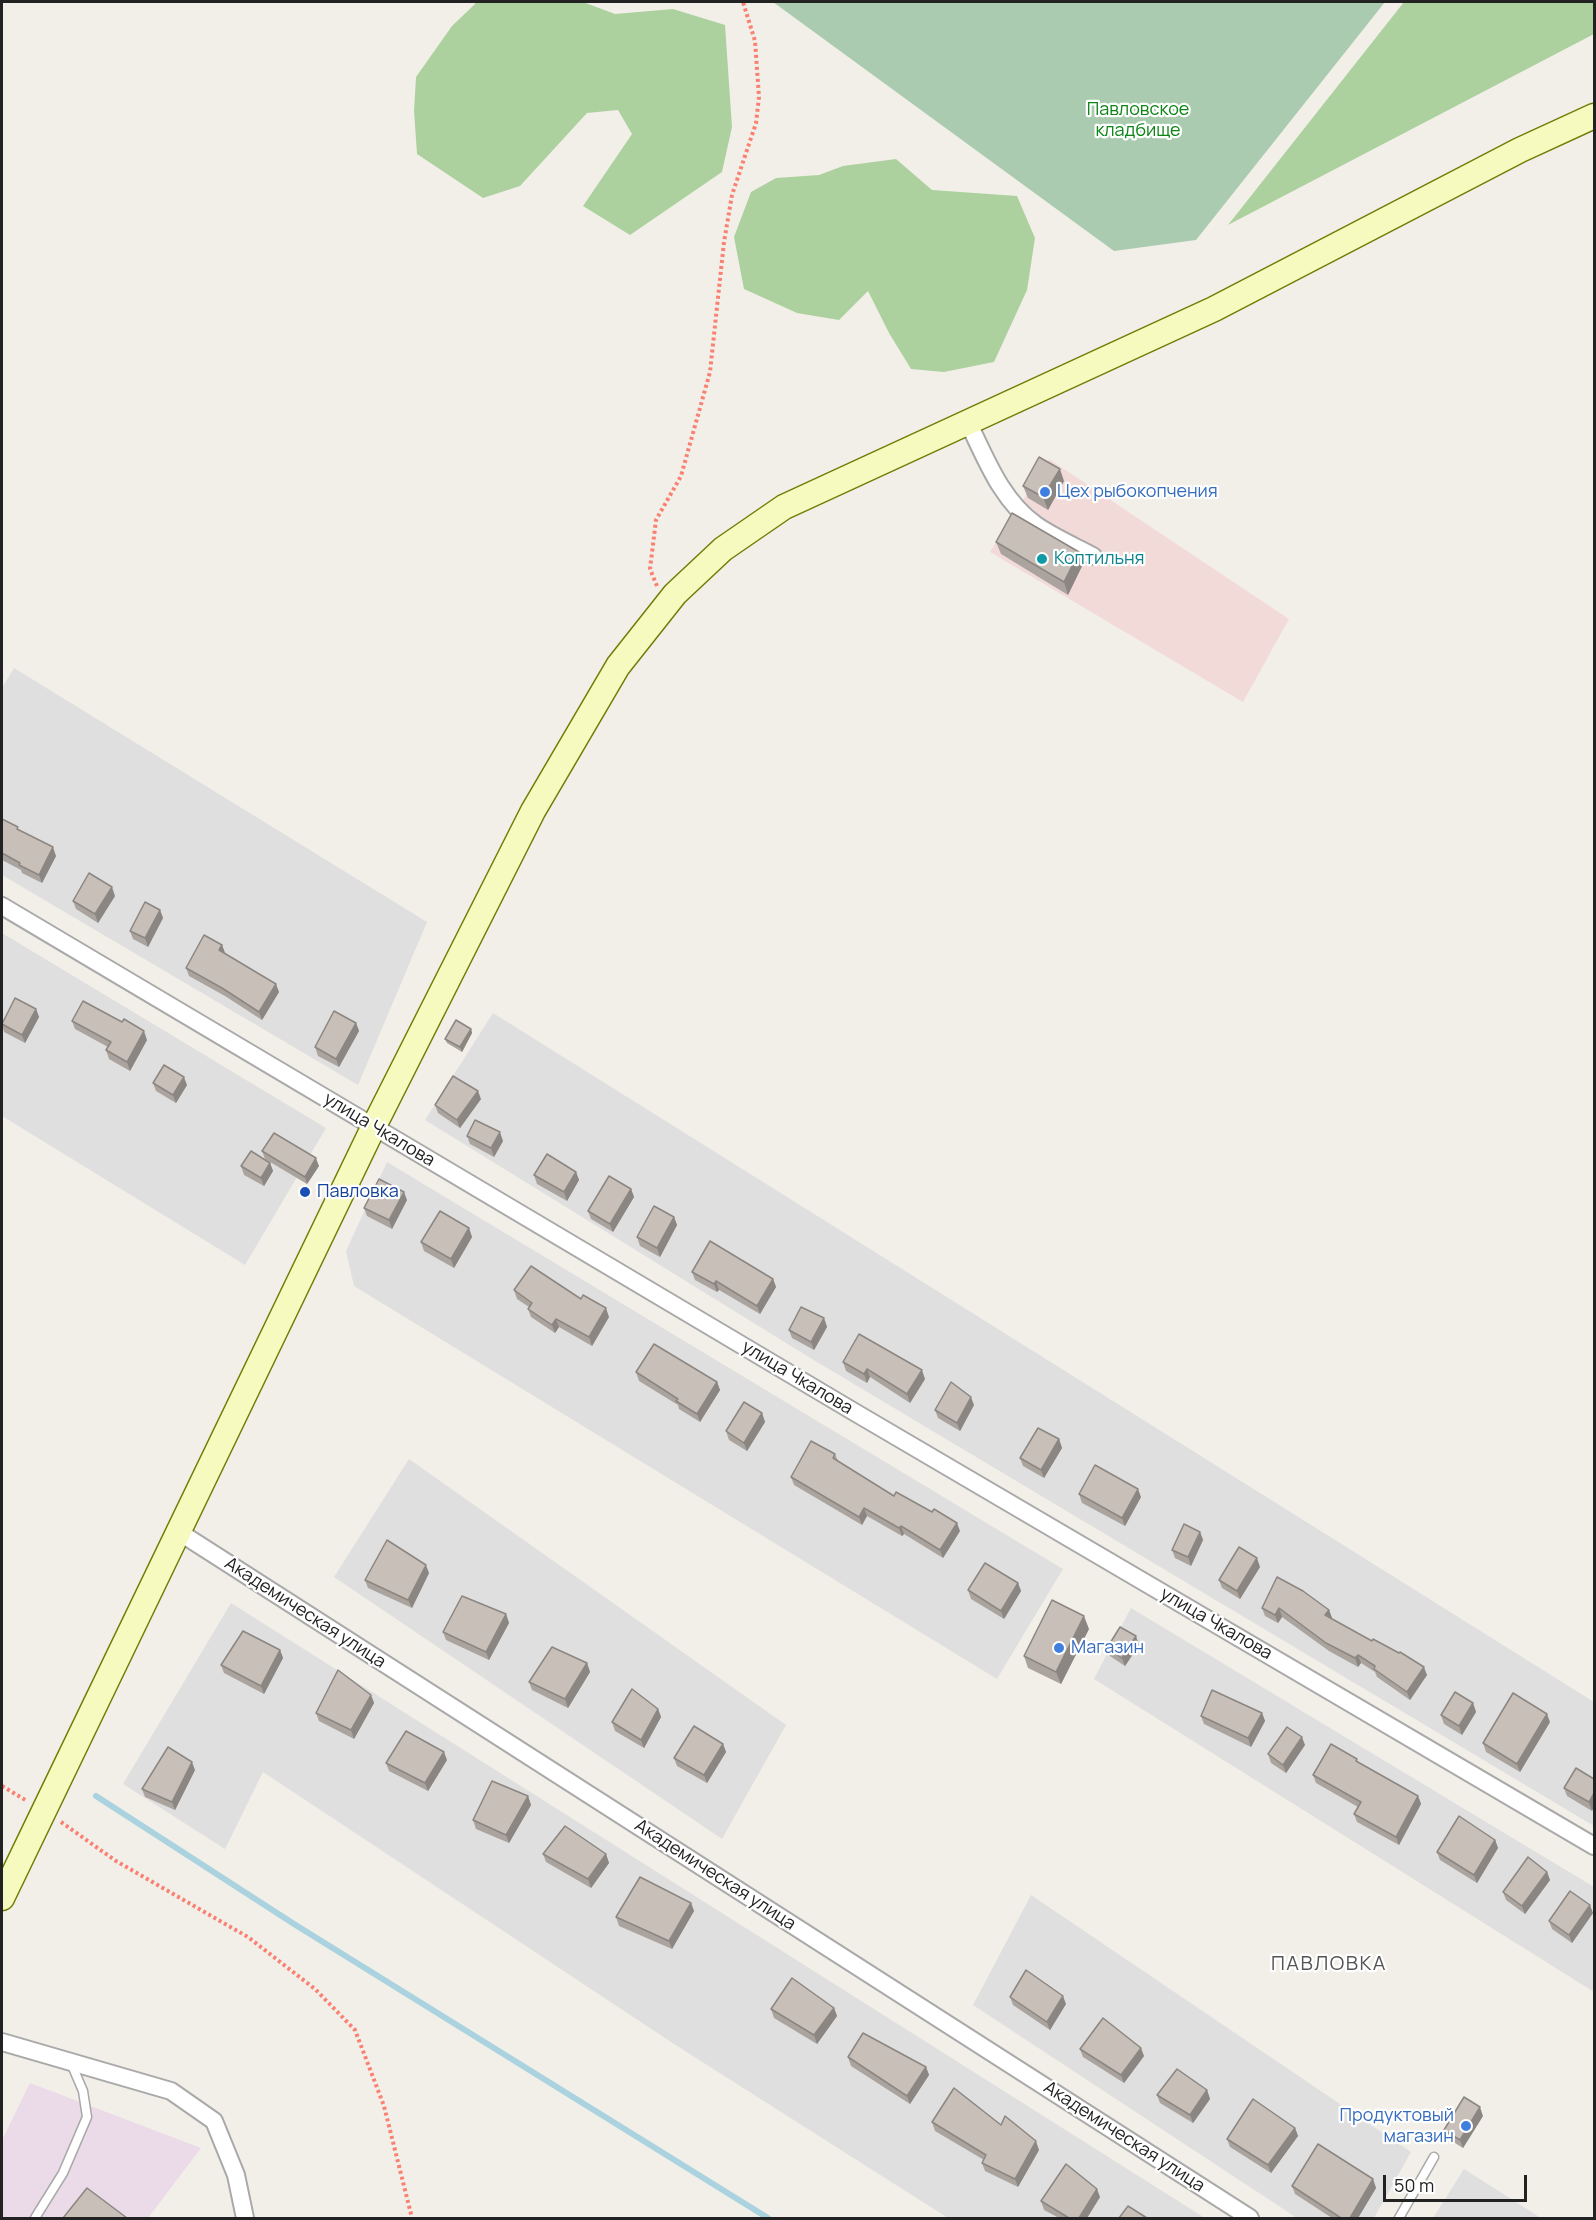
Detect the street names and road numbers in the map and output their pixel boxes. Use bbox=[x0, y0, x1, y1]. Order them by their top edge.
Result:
street label: улица Чкалова bbox=[320, 1088, 438, 1172]
street label: улица Чкалова bbox=[738, 1336, 856, 1420]
street label: Академическая улица bbox=[220, 1553, 390, 1673]
street label: улица Чкалова bbox=[1156, 1583, 1276, 1665]
street label: Академическая улица bbox=[630, 1815, 800, 1935]
street label: Академическая улица bbox=[1039, 2077, 1209, 2197]

